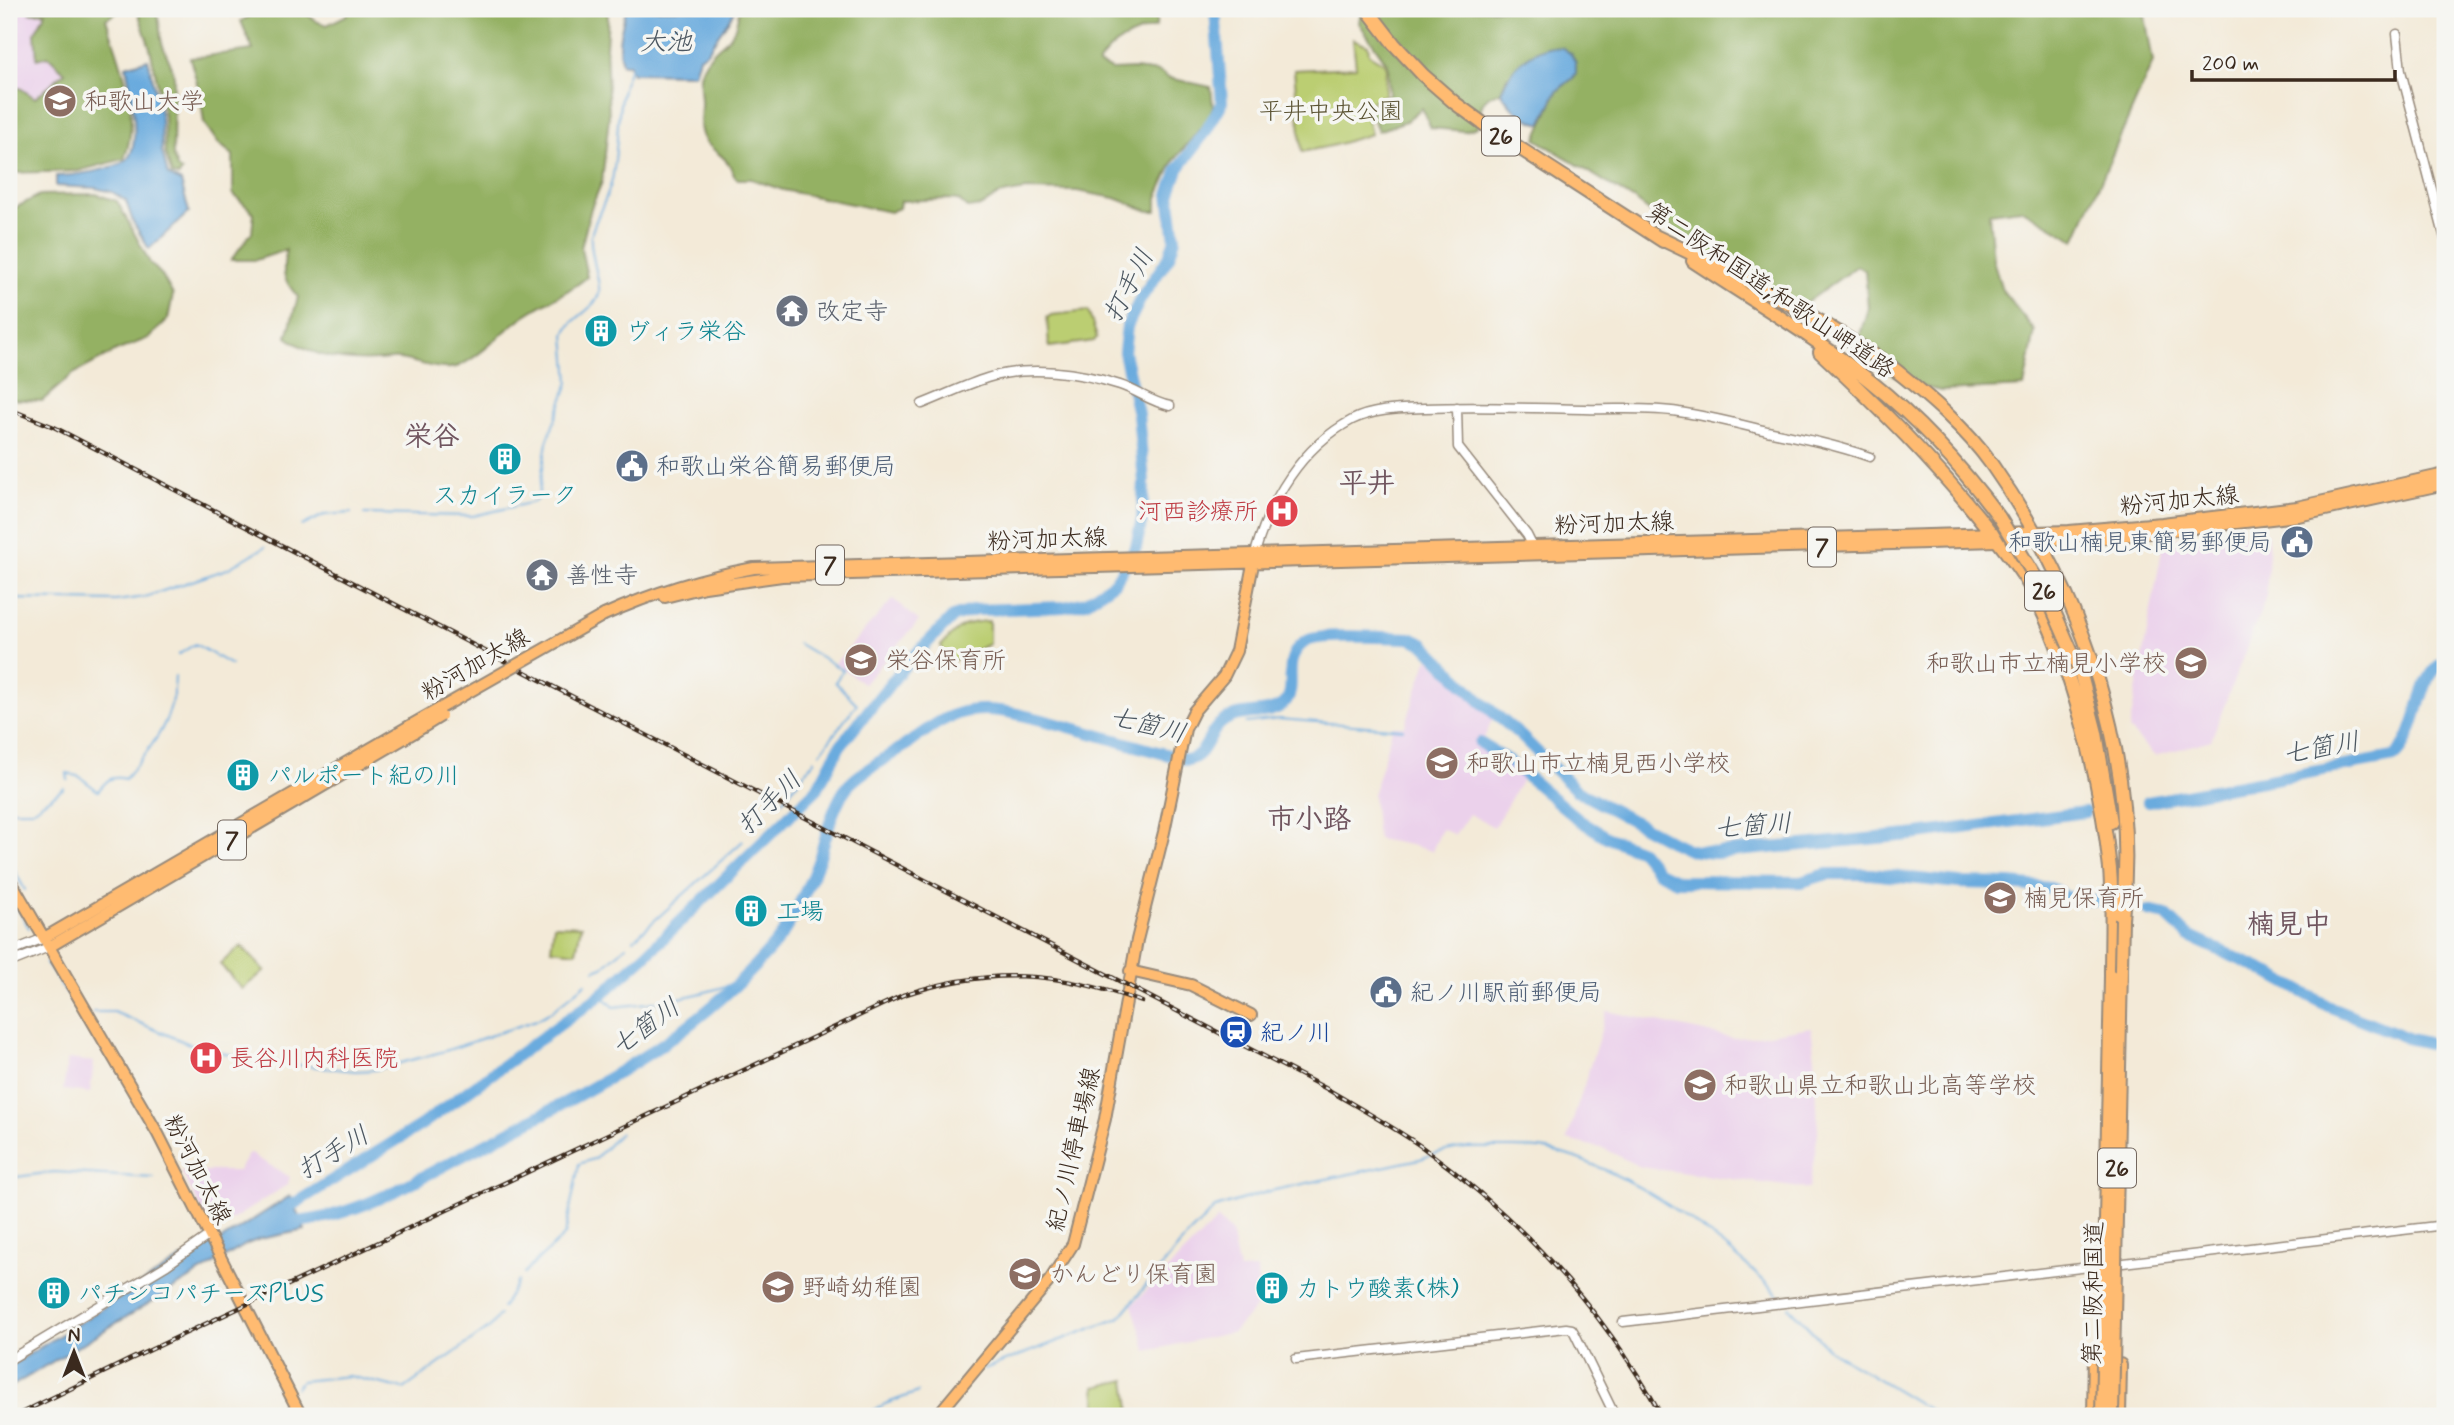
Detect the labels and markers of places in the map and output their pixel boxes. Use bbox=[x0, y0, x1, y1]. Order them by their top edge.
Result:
school or university icon: 和歌山大学 bbox=[41, 82, 79, 120]
place label: 和歌山大学 bbox=[84, 87, 204, 118]
temple icon: 改定寺 bbox=[773, 292, 811, 330]
place label: 改定寺 bbox=[816, 297, 888, 328]
building icon: ヴィラ栄谷 bbox=[582, 312, 620, 350]
place label: ヴィラ栄谷 bbox=[626, 317, 746, 348]
building icon: スカイラーク bbox=[486, 440, 524, 478]
public building icon: 和歌山栄谷簡易郵便局 bbox=[613, 447, 651, 485]
place label: 和歌山栄谷簡易郵便局 bbox=[656, 452, 896, 483]
place label: スカイラーク bbox=[433, 481, 577, 512]
hospital icon: 河西診療所 bbox=[1263, 492, 1301, 530]
place label: 河西診療所 bbox=[1138, 497, 1258, 528]
public building icon: 和歌山楠見東簡易郵便局 bbox=[2278, 523, 2316, 561]
place label: 和歌山楠見東簡易郵便局 bbox=[2008, 528, 2272, 559]
temple icon: 善性寺 bbox=[523, 556, 561, 594]
place label: 善性寺 bbox=[566, 561, 638, 592]
school or university icon: 栄谷保育所 bbox=[842, 641, 880, 679]
school or university icon: 和歌山市立楠見小学校 bbox=[2172, 644, 2210, 682]
place label: 栄谷保育所 bbox=[886, 646, 1006, 677]
place label: 和歌山市立楠見小学校 bbox=[1926, 649, 2166, 680]
school or university icon: 和歌山市立楠見西小学校 bbox=[1423, 744, 1461, 782]
place label: 和歌山市立楠見西小学校 bbox=[1466, 749, 1730, 780]
building icon: パルポート紀の川 bbox=[224, 756, 262, 794]
place label: パルポート紀の川 bbox=[268, 761, 460, 792]
school or university icon: 楠見保育所 bbox=[1981, 879, 2019, 917]
place label: 楠見保育所 bbox=[2024, 884, 2144, 915]
building icon: 工場 bbox=[732, 892, 770, 930]
place label: 工場 bbox=[776, 897, 824, 928]
public building icon: 紀ノ川駅前郵便局 bbox=[1367, 973, 1405, 1011]
place label: 紀ノ川駅前郵便局 bbox=[1410, 978, 1602, 1009]
station icon: 紀ノ川 bbox=[1217, 1013, 1255, 1051]
place label: 紀ノ川 bbox=[1260, 1018, 1332, 1049]
hospital icon: 長谷川内科医院 bbox=[187, 1039, 225, 1077]
place label: 長谷川内科医院 bbox=[230, 1044, 398, 1075]
school or university icon: 和歌山県立和歌山北高等学校 bbox=[1681, 1066, 1719, 1104]
place label: 和歌山県立和歌山北高等学校 bbox=[1724, 1071, 2036, 1102]
school or university icon: かんどり保育園 bbox=[1006, 1255, 1044, 1293]
place label: かんどり保育園 bbox=[1050, 1260, 1218, 1291]
school or university icon: 野崎幼稚園 bbox=[759, 1268, 797, 1306]
building icon: カトウ酸素(株) bbox=[1253, 1269, 1291, 1307]
place label: 野崎幼稚園 bbox=[802, 1273, 922, 1304]
building icon: パチンコパチーズPLUS bbox=[35, 1274, 73, 1312]
place label: カトウ酸素(株) bbox=[1296, 1274, 1459, 1305]
place label: パチンコパチーズPLUS bbox=[78, 1279, 324, 1310]

